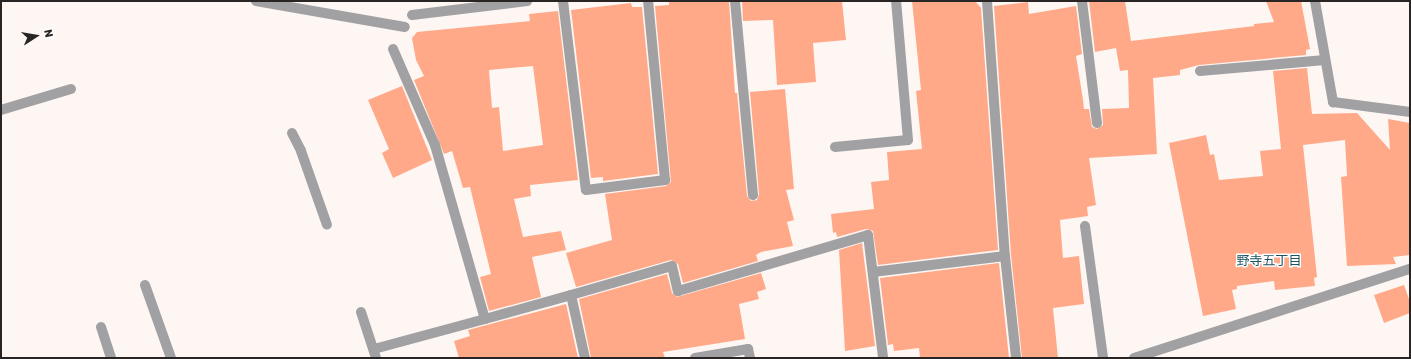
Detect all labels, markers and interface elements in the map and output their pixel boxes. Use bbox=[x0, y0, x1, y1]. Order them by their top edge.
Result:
north arrow bbox=[16, 16, 56, 56]
text: N bbox=[41, 28, 55, 39]
district label: 野寺五丁目 bbox=[1237, 253, 1301, 269]

